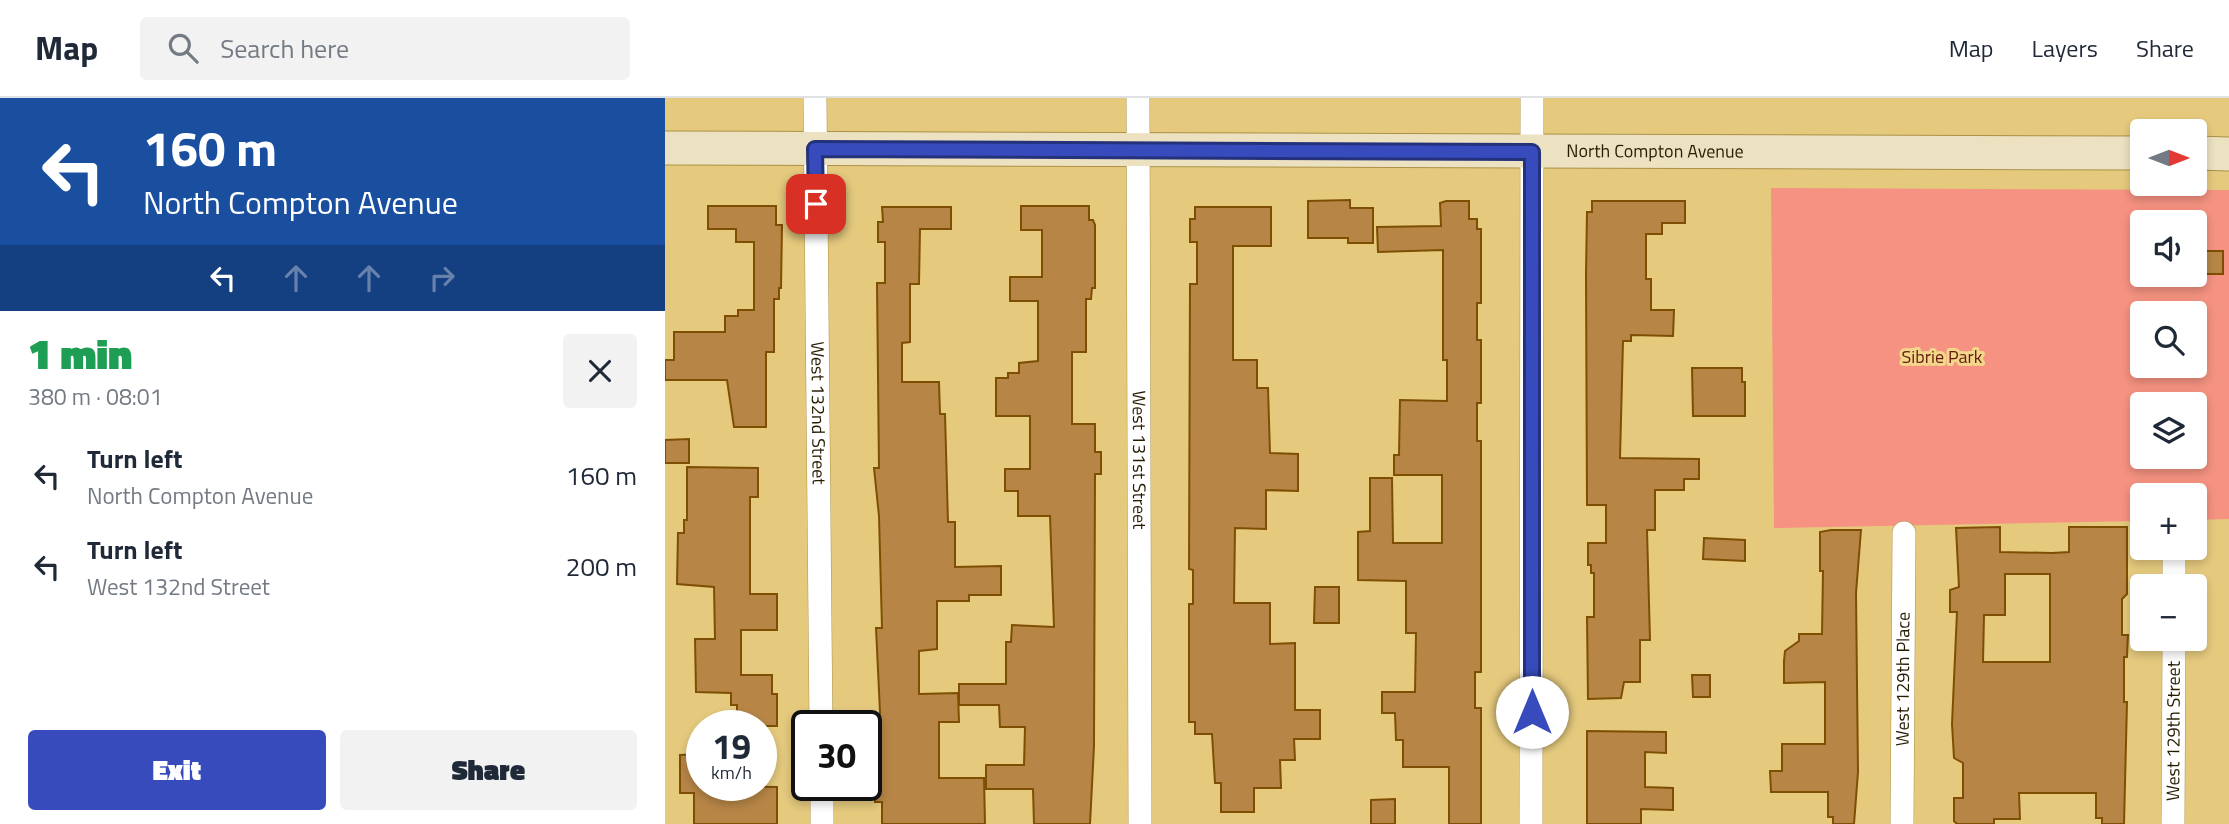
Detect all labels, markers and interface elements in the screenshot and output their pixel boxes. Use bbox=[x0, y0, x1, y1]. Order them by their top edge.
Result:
search box bbox=[140, 17, 630, 80]
text: Map bbox=[35, 23, 98, 73]
icon: search bbox=[164, 29, 202, 67]
text: Search here bbox=[220, 29, 349, 68]
text: Map bbox=[1949, 30, 1994, 66]
text: Layers bbox=[2032, 30, 2098, 66]
text: Share bbox=[2136, 30, 2194, 66]
text: 160 m bbox=[143, 110, 277, 185]
north arrow bbox=[2130, 119, 2207, 196]
map controls bbox=[2130, 119, 2207, 651]
icon: left bbox=[28, 126, 119, 217]
street label: North Compton Avenue bbox=[1566, 137, 1744, 165]
pin bbox=[786, 174, 846, 234]
text: North Compton Avenue bbox=[143, 178, 458, 226]
icon: arrive bbox=[797, 185, 835, 223]
button: sound bbox=[2130, 210, 2207, 287]
icon: left bbox=[204, 259, 242, 297]
icon: ahead bbox=[277, 259, 315, 297]
icon: ahead bbox=[350, 259, 388, 297]
icon: right bbox=[423, 259, 461, 297]
button: search bbox=[2130, 301, 2207, 378]
text: 1 min bbox=[28, 321, 132, 385]
button: close bbox=[563, 334, 637, 408]
street label: West 132nd Street bbox=[804, 341, 833, 485]
park label: Sibrie Park bbox=[1902, 343, 1983, 370]
text: 380 m · 08:01 bbox=[28, 379, 163, 414]
street label: West 131st Street bbox=[1126, 391, 1153, 530]
button: layers bbox=[2130, 392, 2207, 469]
text: Turn left bbox=[87, 439, 182, 478]
text: 160 m bbox=[566, 456, 637, 495]
icon: left bbox=[28, 457, 66, 495]
text: North Compton Avenue bbox=[87, 478, 313, 513]
button: + bbox=[2130, 483, 2207, 560]
text: Turn left bbox=[87, 530, 182, 569]
text: 200 m bbox=[566, 547, 637, 586]
icon: left bbox=[28, 548, 66, 586]
text: West 132nd Street bbox=[87, 569, 270, 604]
button: − bbox=[2130, 574, 2207, 651]
street label: West 129th Place bbox=[1889, 612, 1916, 746]
street label: West 129th Street bbox=[2159, 660, 2187, 801]
position arrow bbox=[1495, 675, 1569, 749]
speed limit sign: 30 bbox=[791, 710, 882, 801]
text: 19 bbox=[712, 719, 751, 773]
button: Exit bbox=[28, 730, 326, 810]
button: Share bbox=[340, 730, 637, 810]
text: km/h bbox=[711, 759, 752, 786]

